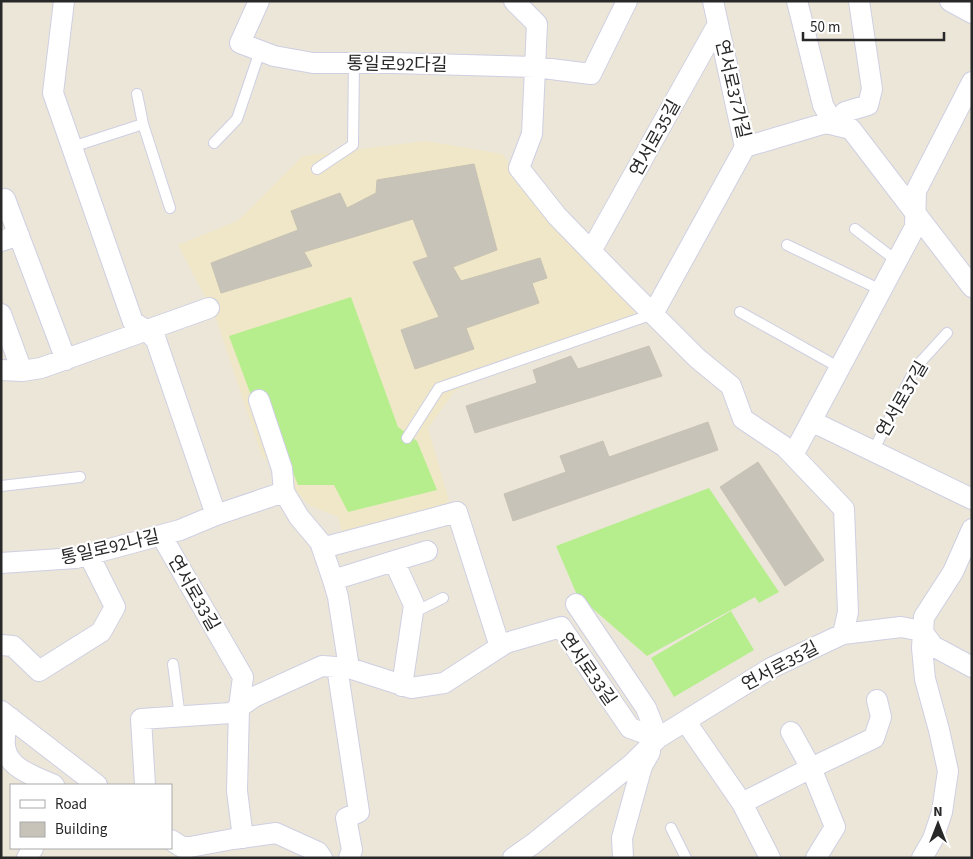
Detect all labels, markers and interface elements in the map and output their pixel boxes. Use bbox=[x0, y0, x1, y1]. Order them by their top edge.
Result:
scale bar bbox=[803, 10, 944, 42]
text: 50 m bbox=[810, 17, 840, 38]
street label: 연서로37가길 bbox=[709, 37, 756, 141]
street label: 통일로92다길 bbox=[346, 51, 448, 78]
street label: 연서로35길 bbox=[624, 95, 687, 181]
street label: 연서로37길 bbox=[871, 357, 934, 442]
street label: 통일로92나길 bbox=[58, 524, 162, 571]
street label: 연서로33길 bbox=[162, 551, 225, 636]
street label: 연서로33길 bbox=[553, 628, 622, 711]
street label: 연서로35길 bbox=[737, 636, 823, 697]
legend bbox=[10, 784, 172, 849]
text: Road bbox=[55, 794, 87, 815]
north arrow bbox=[913, 799, 963, 849]
text: N bbox=[933, 802, 943, 822]
text: Building bbox=[55, 819, 108, 840]

